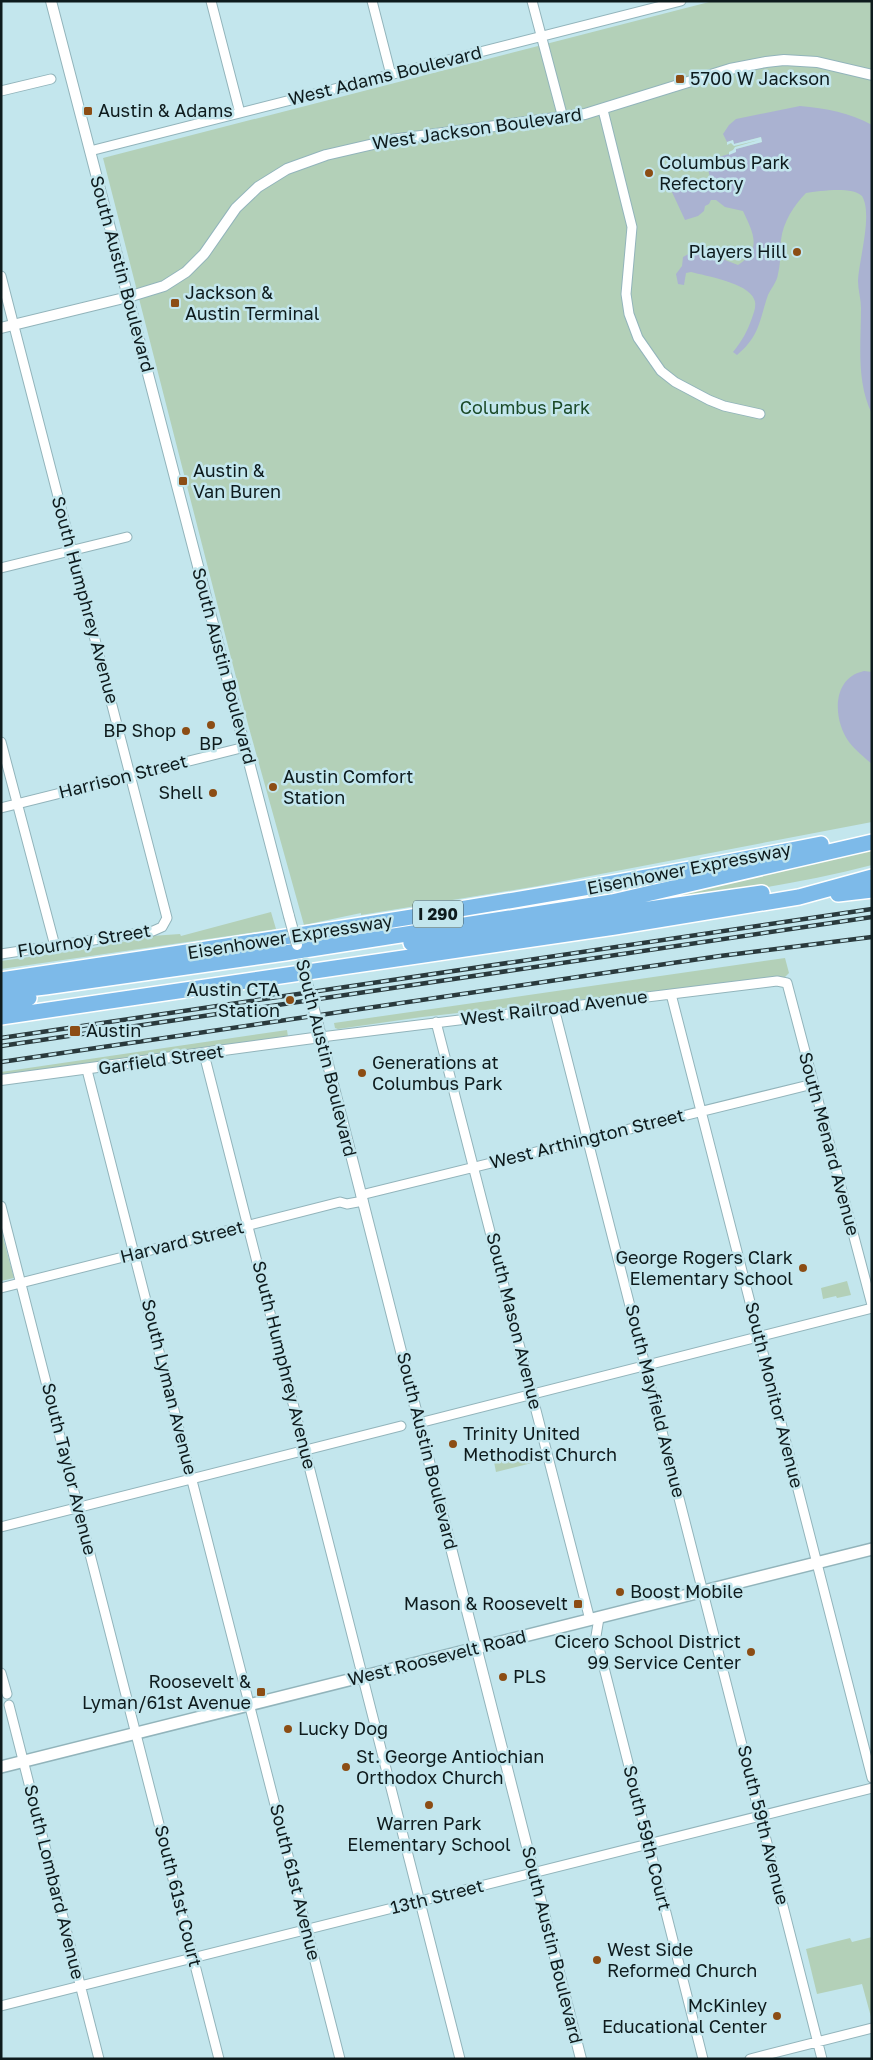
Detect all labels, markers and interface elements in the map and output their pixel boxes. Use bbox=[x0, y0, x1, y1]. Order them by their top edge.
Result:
street label: West Adams Boulevard bbox=[286, 40, 484, 110]
place label: 5700 W Jackson bbox=[690, 67, 830, 89]
marker: 5700 W Jackson bbox=[674, 73, 686, 85]
place label: Austin & Adams bbox=[98, 99, 233, 121]
street label: West Jackson Boulevard bbox=[371, 102, 583, 154]
marker: Austin & Adams bbox=[82, 105, 94, 117]
place label: Columbus Park Refectory bbox=[659, 151, 790, 194]
marker: Columbus Park Refectory bbox=[643, 167, 655, 179]
street label: South Austin Boulevard bbox=[86, 173, 160, 375]
place label: Players Hill bbox=[688, 240, 787, 262]
marker: Players Hill bbox=[791, 246, 803, 258]
place label: Jackson & Austin Terminal bbox=[185, 281, 320, 324]
marker: Jackson & Austin Terminal bbox=[169, 297, 181, 309]
park label: Columbus Park bbox=[460, 396, 590, 418]
place label: Austin & Van Buren bbox=[193, 459, 281, 502]
marker: Austin & Van Buren bbox=[177, 475, 189, 487]
street label: South Humphrey Avenue bbox=[48, 494, 124, 706]
street label: South Austin Boulevard bbox=[188, 565, 262, 767]
place label: BP Shop bbox=[103, 719, 176, 741]
marker: BP bbox=[205, 719, 217, 731]
marker: BP Shop bbox=[180, 725, 192, 737]
place label: BP bbox=[199, 732, 223, 754]
street label: Harrison Street bbox=[56, 749, 189, 803]
place label: Austin Comfort Station bbox=[283, 765, 413, 808]
place label: Shell bbox=[158, 781, 203, 803]
marker: Austin Comfort Station bbox=[267, 781, 279, 793]
marker: Shell bbox=[207, 787, 219, 799]
street label: Eisenhower Expressway bbox=[585, 837, 793, 899]
road number: I 290 bbox=[413, 901, 463, 928]
street label: Eisenhower Expressway bbox=[186, 909, 394, 963]
street label: Flournoy Street bbox=[16, 919, 152, 961]
street label: South Austin Boulevard bbox=[292, 957, 362, 1159]
place label: Austin CTA Station bbox=[187, 978, 280, 1021]
street label: West Railroad Avenue bbox=[459, 985, 649, 1029]
marker: Austin CTA Station bbox=[284, 994, 296, 1006]
place label: Austin bbox=[86, 1019, 141, 1041]
marker: Austin bbox=[68, 1024, 82, 1038]
street label: Garfield Street bbox=[97, 1039, 225, 1079]
street label: South Menard Avenue bbox=[795, 1050, 865, 1238]
place label: Generations at Columbus Park bbox=[372, 1051, 503, 1094]
marker: Generations at Columbus Park bbox=[356, 1067, 368, 1079]
street label: West Arthington Street bbox=[487, 1103, 686, 1173]
street label: Harvard Street bbox=[118, 1215, 246, 1267]
street label: South Mason Avenue bbox=[482, 1230, 548, 1411]
place label: George Rogers Clark Elementary School bbox=[615, 1246, 793, 1289]
street label: South Humphrey Avenue bbox=[248, 1258, 321, 1471]
marker: George Rogers Clark Elementary School bbox=[797, 1262, 809, 1274]
street label: South Lyman Avenue bbox=[138, 1297, 202, 1477]
street label: South Monitor Avenue bbox=[741, 1299, 809, 1490]
street label: South Mayfield Avenue bbox=[621, 1302, 691, 1500]
street label: South Austin Boulevard bbox=[393, 1350, 463, 1552]
street label: South Taylor Avenue bbox=[38, 1380, 102, 1557]
place label: Trinity United Methodist Church bbox=[463, 1422, 617, 1465]
marker: Trinity United Methodist Church bbox=[447, 1438, 459, 1450]
place label: Boost Mobile bbox=[630, 1580, 743, 1602]
marker: Boost Mobile bbox=[614, 1586, 626, 1598]
place label: Mason & Roosevelt bbox=[404, 1592, 568, 1614]
marker: Mason & Roosevelt bbox=[572, 1598, 584, 1610]
street label: West Roosevelt Road bbox=[345, 1624, 528, 1690]
place label: Cicero School District 99 Service Center bbox=[554, 1630, 741, 1673]
marker: Cicero School District 99 Service Center bbox=[745, 1646, 757, 1658]
place label: PLS bbox=[513, 1665, 546, 1687]
place label: Roosevelt & Lyman/61st Avenue bbox=[82, 1670, 251, 1713]
marker: PLS bbox=[497, 1671, 509, 1683]
marker: Roosevelt & Lyman/61st Avenue bbox=[255, 1686, 267, 1698]
place label: Lucky Dog bbox=[298, 1717, 388, 1739]
marker: Lucky Dog bbox=[282, 1723, 294, 1735]
street label: South 59th Avenue bbox=[734, 1743, 794, 1907]
place label: St. George Antiochian Orthodox Church bbox=[356, 1745, 544, 1788]
marker: St. George Antiochian Orthodox Church bbox=[340, 1761, 352, 1773]
street label: South 59th Court bbox=[619, 1763, 677, 1913]
street label: South Lombard Avenue bbox=[20, 1782, 90, 1981]
marker: Warren Park Elementary School bbox=[423, 1799, 435, 1811]
street label: South 61st Avenue bbox=[266, 1801, 326, 1962]
place label: Warren Park Elementary School bbox=[347, 1812, 511, 1855]
street label: South 61st Court bbox=[151, 1823, 207, 1969]
street label: South Austin Boulevard bbox=[518, 1844, 588, 2046]
street label: 13th Street bbox=[388, 1874, 486, 1918]
place label: West Side Reformed Church bbox=[607, 1938, 757, 1981]
marker: West Side Reformed Church bbox=[591, 1954, 603, 1966]
place label: McKinley Educational Center bbox=[602, 1994, 767, 2037]
marker: McKinley Educational Center bbox=[771, 2010, 783, 2022]

